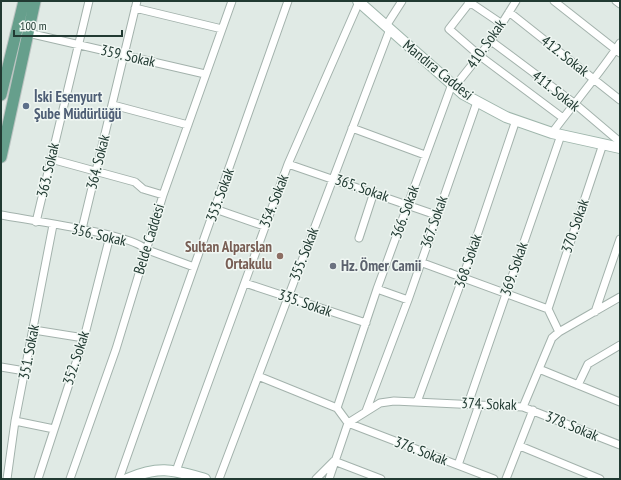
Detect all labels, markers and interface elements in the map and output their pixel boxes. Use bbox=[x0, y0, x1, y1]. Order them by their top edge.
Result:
scale bar bbox=[14, 12, 122, 38]
street label: 410. Sokak bbox=[462, 15, 509, 72]
text: 100 m bbox=[20, 18, 47, 33]
street label: 412. Sokak bbox=[538, 31, 593, 80]
street label: Mandıra Caddesi bbox=[399, 35, 477, 104]
street label: 359. Sokak bbox=[99, 40, 158, 71]
street label: 411. Sokak bbox=[529, 66, 584, 115]
place label: İski Esenyurt Şube Müdürlüğü bbox=[34, 87, 122, 123]
marker: İski Esenyurt Şube Müdürlüğü bbox=[21, 101, 31, 111]
street label: 364. Sokak bbox=[82, 132, 114, 191]
street label: 363. Sokak bbox=[32, 140, 63, 199]
street label: 353. Sokak bbox=[201, 165, 238, 224]
street label: 365. Sokak bbox=[333, 169, 392, 206]
street label: 354. Sokak bbox=[255, 171, 292, 230]
street label: 366. Sokak bbox=[386, 182, 423, 241]
street label: 367. Sokak bbox=[416, 193, 451, 251]
street label: 370. Sokak bbox=[556, 196, 593, 255]
street label: Belde Caddesi bbox=[129, 201, 168, 276]
street label: 356. Sokak bbox=[70, 219, 129, 250]
street label: 355. Sokak bbox=[285, 224, 322, 283]
street label: 368. Sokak bbox=[449, 231, 486, 290]
place label: Sultan Alparslan Ortakulu bbox=[185, 237, 272, 273]
street label: 369. Sokak bbox=[495, 239, 532, 298]
marker: Sultan Alparslan Ortakulu bbox=[275, 251, 285, 261]
place label: Hz. Ömer Camii bbox=[341, 256, 421, 275]
marker: Hz. Ömer Camii bbox=[328, 261, 338, 271]
street label: 335. Sokak bbox=[276, 284, 335, 321]
street label: 351. Sokak bbox=[14, 323, 43, 381]
street label: 352. Sokak bbox=[58, 328, 93, 387]
street label: 374. Sokak bbox=[461, 393, 517, 414]
street label: 378. Sokak bbox=[543, 406, 602, 445]
street label: 376. Sokak bbox=[392, 432, 451, 469]

